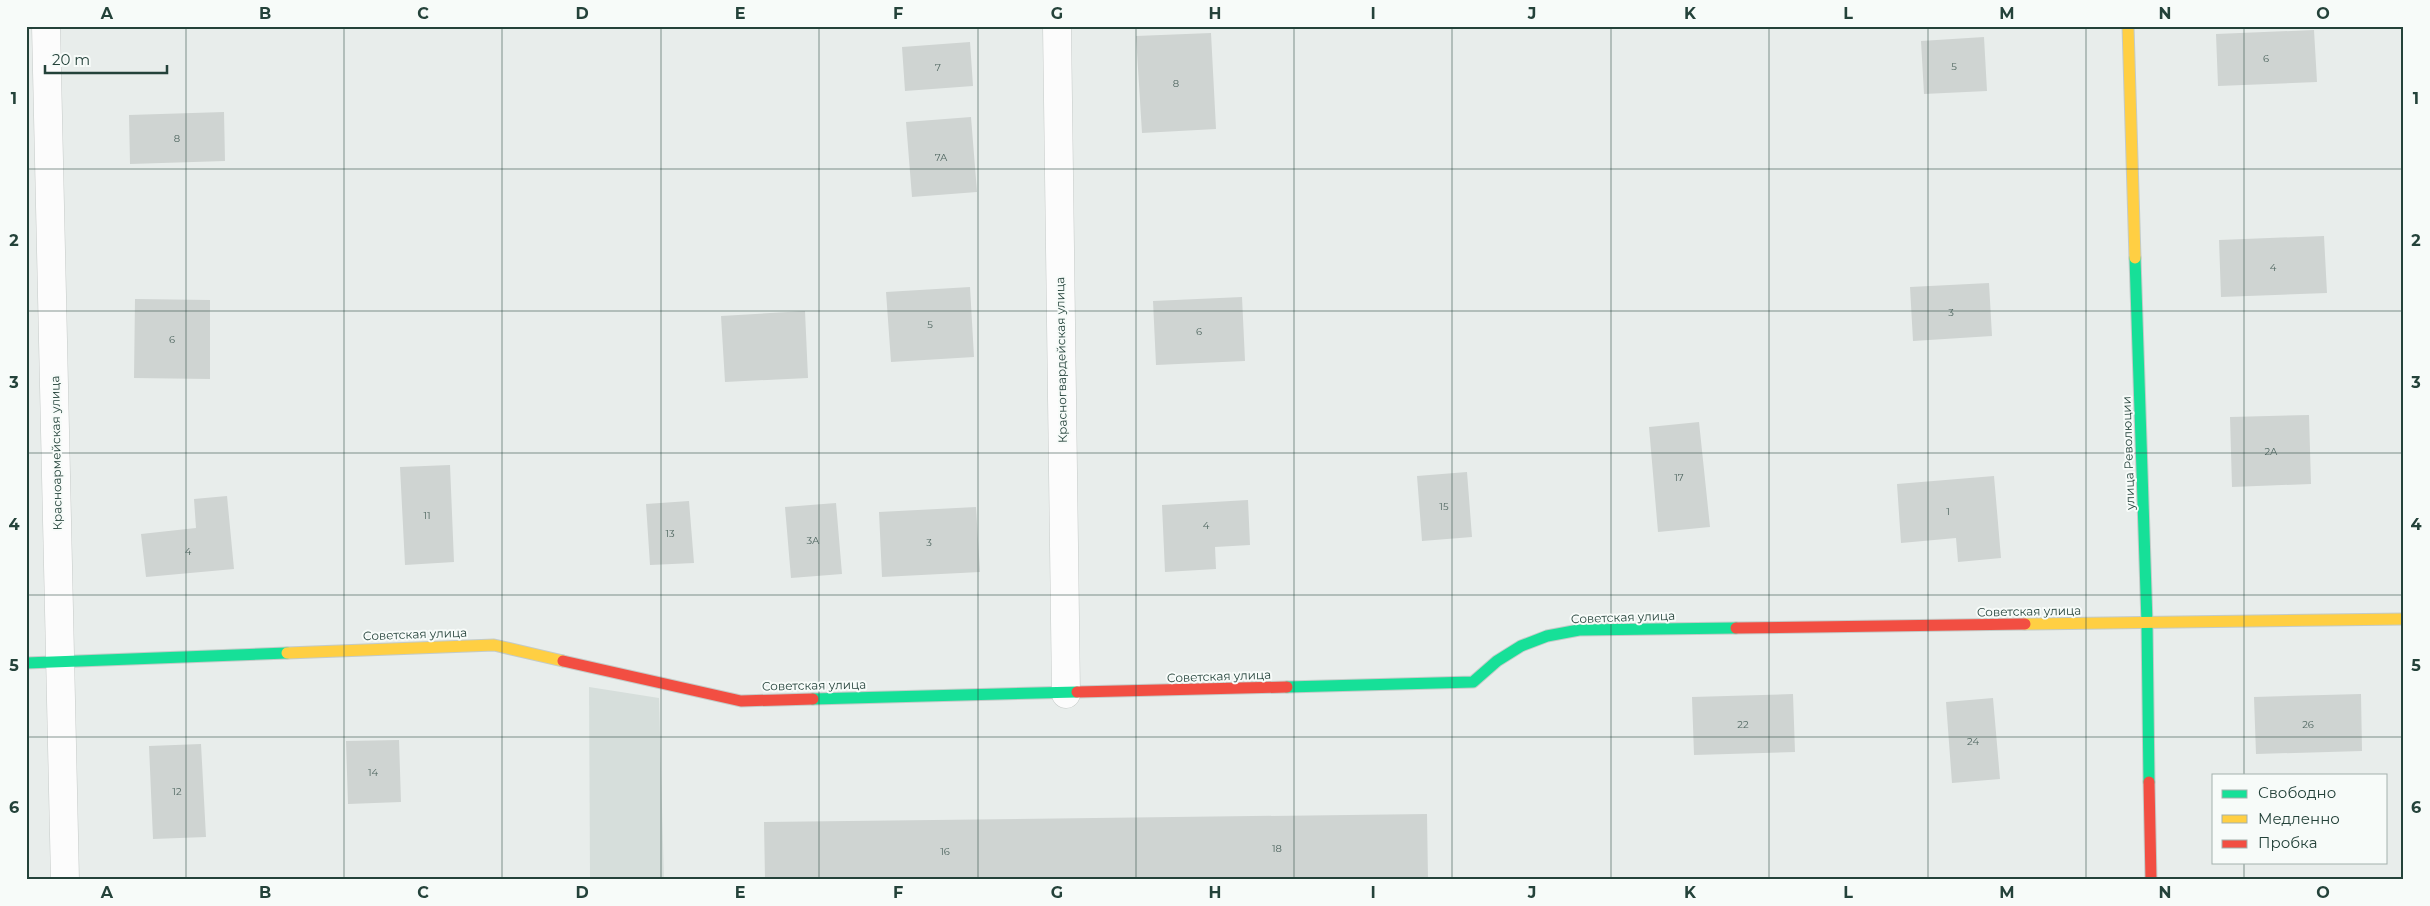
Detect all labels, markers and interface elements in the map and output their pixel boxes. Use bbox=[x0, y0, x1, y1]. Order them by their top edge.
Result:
text: A bbox=[100, 4, 114, 23]
text: B bbox=[259, 4, 271, 23]
text: C bbox=[417, 4, 429, 23]
text: D bbox=[575, 4, 589, 23]
text: E bbox=[735, 4, 745, 23]
text: F bbox=[893, 4, 903, 23]
text: G bbox=[1051, 4, 1063, 23]
text: H bbox=[1209, 4, 1221, 23]
text: I bbox=[1370, 4, 1376, 23]
text: J bbox=[1527, 4, 1536, 23]
text: K bbox=[1684, 4, 1697, 23]
text: L bbox=[1843, 4, 1853, 23]
text: M bbox=[1999, 4, 2015, 23]
text: N bbox=[2159, 4, 2171, 23]
text: O bbox=[2316, 4, 2330, 23]
scale bar bbox=[45, 42, 168, 74]
text: 20 m bbox=[52, 50, 90, 69]
house number: 6 bbox=[2263, 52, 2269, 65]
house number: 5 bbox=[1951, 60, 1957, 73]
house number: 7 bbox=[935, 61, 941, 74]
house number: 8 bbox=[1173, 77, 1179, 90]
text: 1 bbox=[11, 89, 17, 108]
text: 1 bbox=[2413, 89, 2419, 108]
house number: 8 bbox=[174, 132, 180, 145]
house number: 7А bbox=[935, 151, 948, 164]
text: 2 bbox=[9, 231, 19, 250]
text: 2 bbox=[2411, 231, 2421, 250]
house number: 4 bbox=[2270, 261, 2277, 274]
street label: Красногвардейская улица bbox=[1052, 277, 1070, 443]
house number: 3 bbox=[1948, 306, 1954, 319]
house number: 5 bbox=[927, 318, 933, 331]
house number: 6 bbox=[1196, 325, 1202, 338]
house number: 6 bbox=[169, 333, 175, 346]
text: 3 bbox=[8, 373, 19, 392]
text: 3 bbox=[2410, 373, 2421, 392]
street label: Красноармейская улица bbox=[47, 375, 65, 531]
street label: улица Революции bbox=[2119, 396, 2138, 511]
house number: 2А bbox=[2264, 445, 2278, 458]
house number: 17 bbox=[1674, 471, 1684, 484]
house number: 15 bbox=[1439, 500, 1449, 513]
house number: 1 bbox=[1946, 505, 1950, 518]
house number: 11 bbox=[423, 509, 431, 522]
text: 4 bbox=[8, 515, 20, 534]
text: 4 bbox=[2410, 515, 2422, 534]
house number: 4 bbox=[1203, 519, 1210, 532]
house number: 13 bbox=[665, 527, 675, 540]
house number: 3А bbox=[806, 534, 820, 547]
house number: 3 bbox=[926, 536, 932, 549]
house number: 4 bbox=[185, 545, 192, 558]
street label: Советская улица bbox=[1977, 603, 2081, 619]
street label: Советская улица bbox=[1571, 608, 1675, 626]
street label: Советская улица bbox=[363, 625, 467, 643]
text: 5 bbox=[9, 656, 19, 675]
text: 5 bbox=[2411, 656, 2421, 675]
street label: Советская улица bbox=[1167, 667, 1271, 685]
street label: Советская улица bbox=[762, 677, 866, 693]
house number: 22 bbox=[1737, 718, 1749, 731]
house number: 26 bbox=[2302, 718, 2314, 731]
house number: 24 bbox=[1967, 735, 1979, 748]
house number: 14 bbox=[368, 766, 378, 779]
legend bbox=[2212, 774, 2388, 864]
text: Свободно bbox=[2258, 783, 2336, 802]
house number: 12 bbox=[172, 785, 182, 798]
text: 6 bbox=[9, 798, 19, 817]
text: 6 bbox=[2411, 798, 2421, 817]
text: Медленно bbox=[2258, 809, 2340, 828]
text: Пробка bbox=[2258, 833, 2317, 852]
house number: 18 bbox=[1272, 842, 1282, 855]
house number: 16 bbox=[940, 845, 950, 858]
text: A bbox=[100, 883, 114, 902]
text: B bbox=[259, 883, 271, 902]
text: C bbox=[417, 883, 429, 902]
text: D bbox=[575, 883, 589, 902]
text: E bbox=[735, 883, 745, 902]
text: F bbox=[893, 883, 903, 902]
text: G bbox=[1051, 883, 1063, 902]
text: H bbox=[1209, 883, 1221, 902]
text: I bbox=[1370, 883, 1376, 902]
text: J bbox=[1527, 883, 1536, 902]
text: K bbox=[1684, 883, 1697, 902]
text: L bbox=[1843, 883, 1853, 902]
text: M bbox=[1999, 883, 2015, 902]
text: N bbox=[2159, 883, 2171, 902]
text: O bbox=[2316, 883, 2330, 902]

